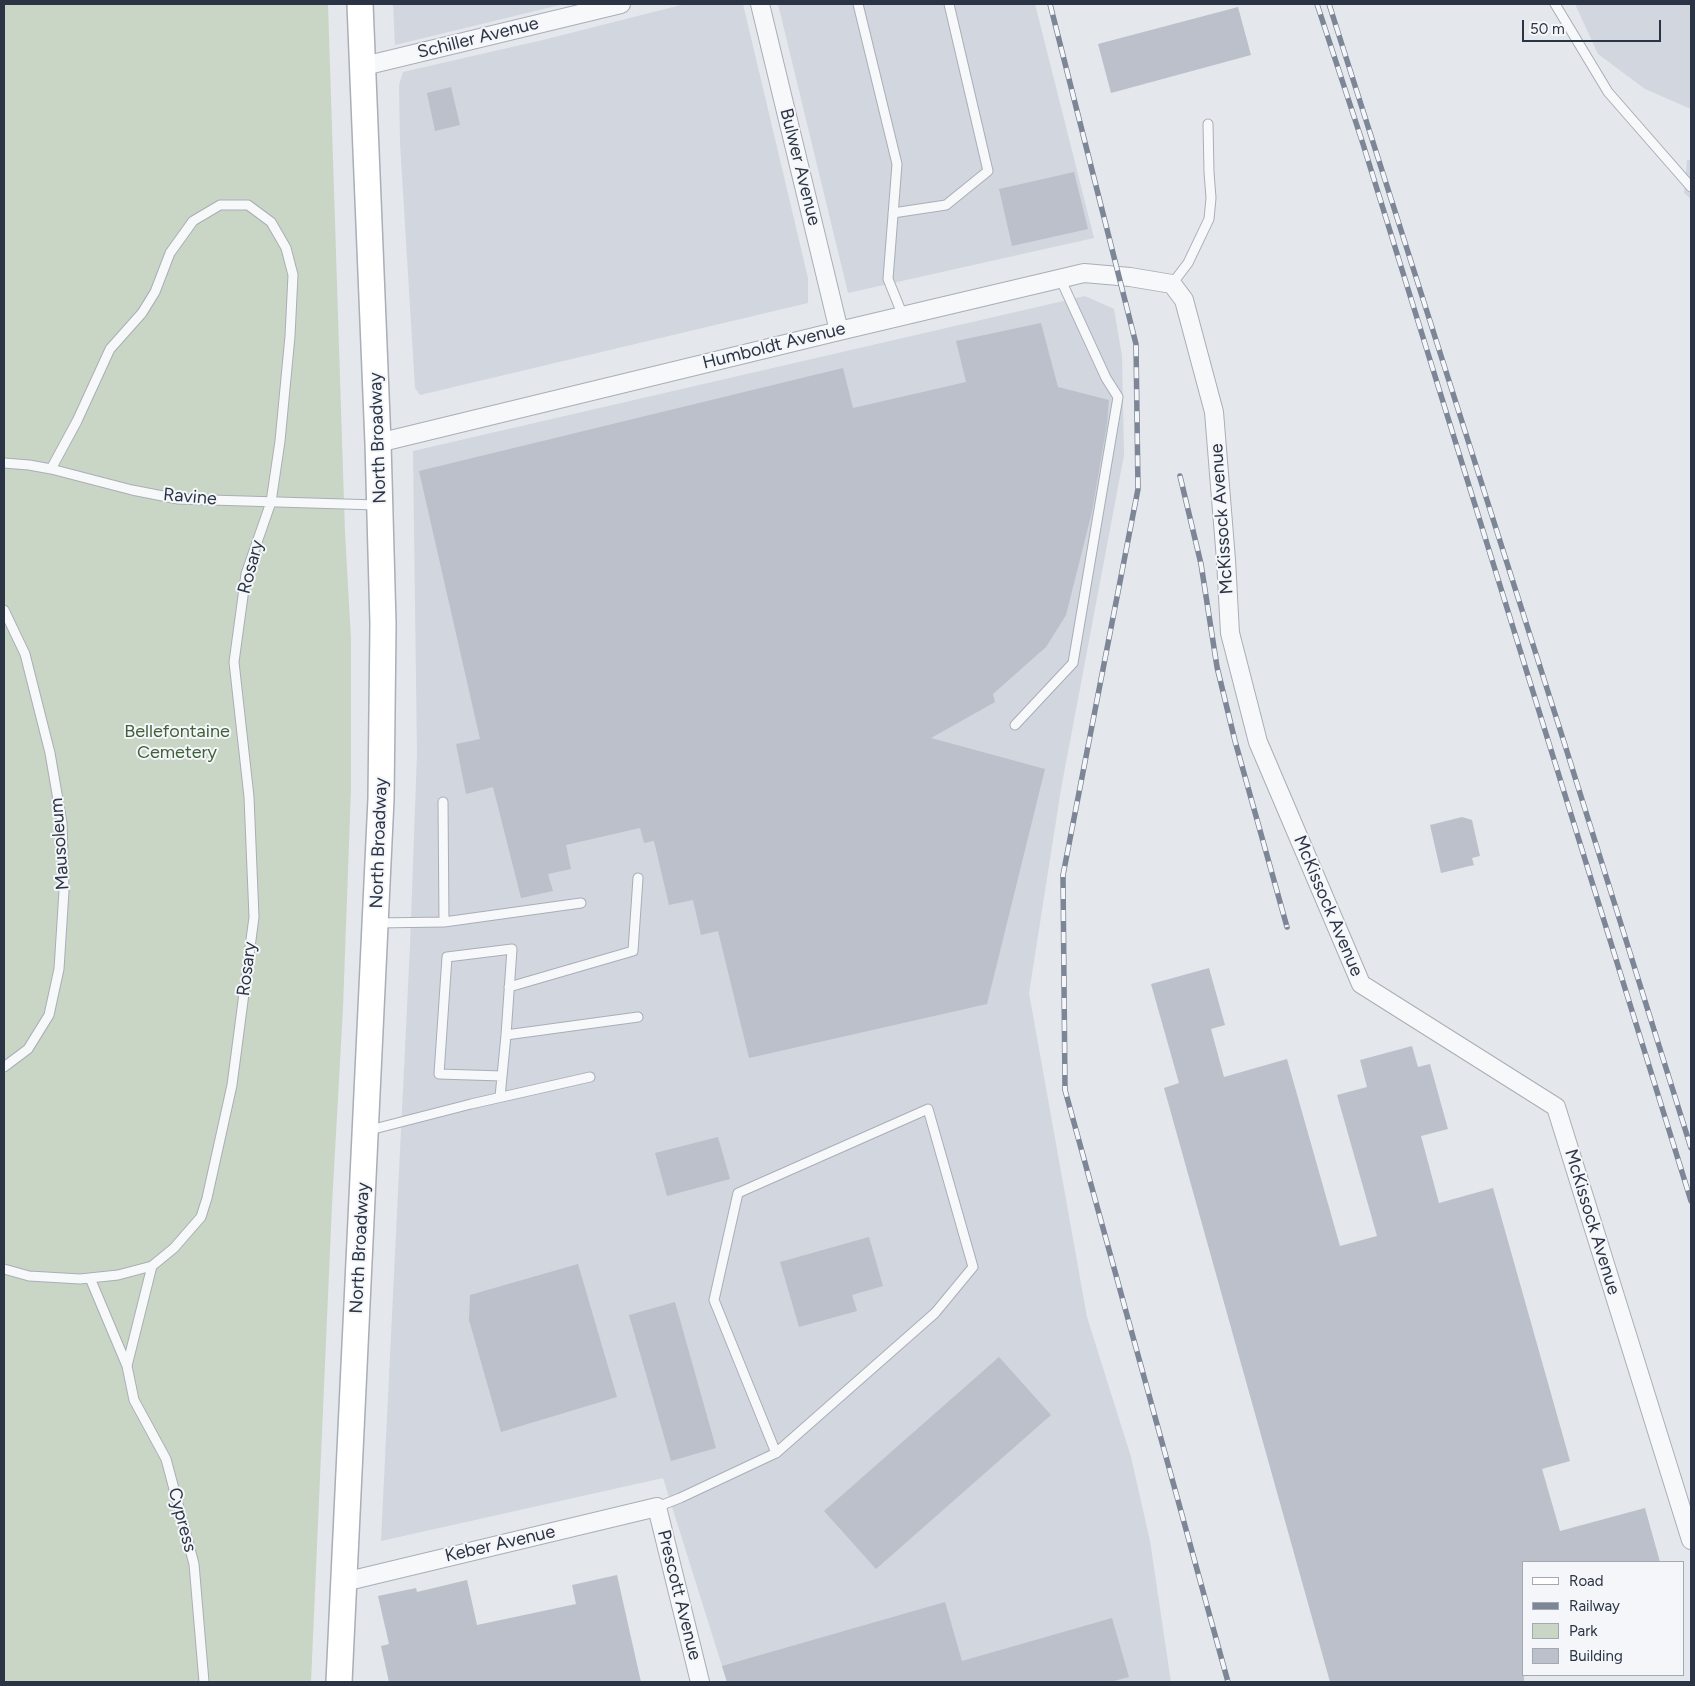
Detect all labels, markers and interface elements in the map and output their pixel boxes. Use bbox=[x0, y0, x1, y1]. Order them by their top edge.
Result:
scale bar bbox=[1525, 10, 1664, 42]
street label: Schiller Avenue bbox=[415, 13, 541, 63]
text: 50 m bbox=[1530, 20, 1565, 38]
street label: Bulwer Avenue bbox=[775, 106, 825, 228]
street label: Humboldt Avenue bbox=[700, 318, 848, 374]
street label: North Broadway bbox=[365, 372, 391, 504]
street label: McKissock Avenue bbox=[1206, 443, 1238, 595]
street label: Ravine bbox=[162, 484, 218, 510]
street label: Rosary bbox=[233, 538, 269, 596]
park label: Bellefontaine Cemetery bbox=[124, 721, 230, 764]
street label: North Broadway bbox=[366, 777, 392, 909]
street label: Mausoleum bbox=[46, 797, 74, 891]
street label: McKissock Avenue bbox=[1289, 832, 1367, 980]
street label: Rosary bbox=[233, 940, 261, 998]
street label: McKissock Avenue bbox=[1560, 1147, 1624, 1297]
street label: North Broadway bbox=[346, 1182, 374, 1314]
street label: Cypress bbox=[163, 1485, 201, 1555]
street label: Keber Avenue bbox=[443, 1521, 557, 1567]
street label: Prescott Avenue bbox=[652, 1527, 706, 1663]
legend bbox=[1522, 1561, 1685, 1676]
text: Road bbox=[1569, 1572, 1604, 1590]
text: Railway bbox=[1569, 1597, 1620, 1615]
text: Park bbox=[1569, 1622, 1598, 1640]
text: Building bbox=[1569, 1647, 1623, 1665]

